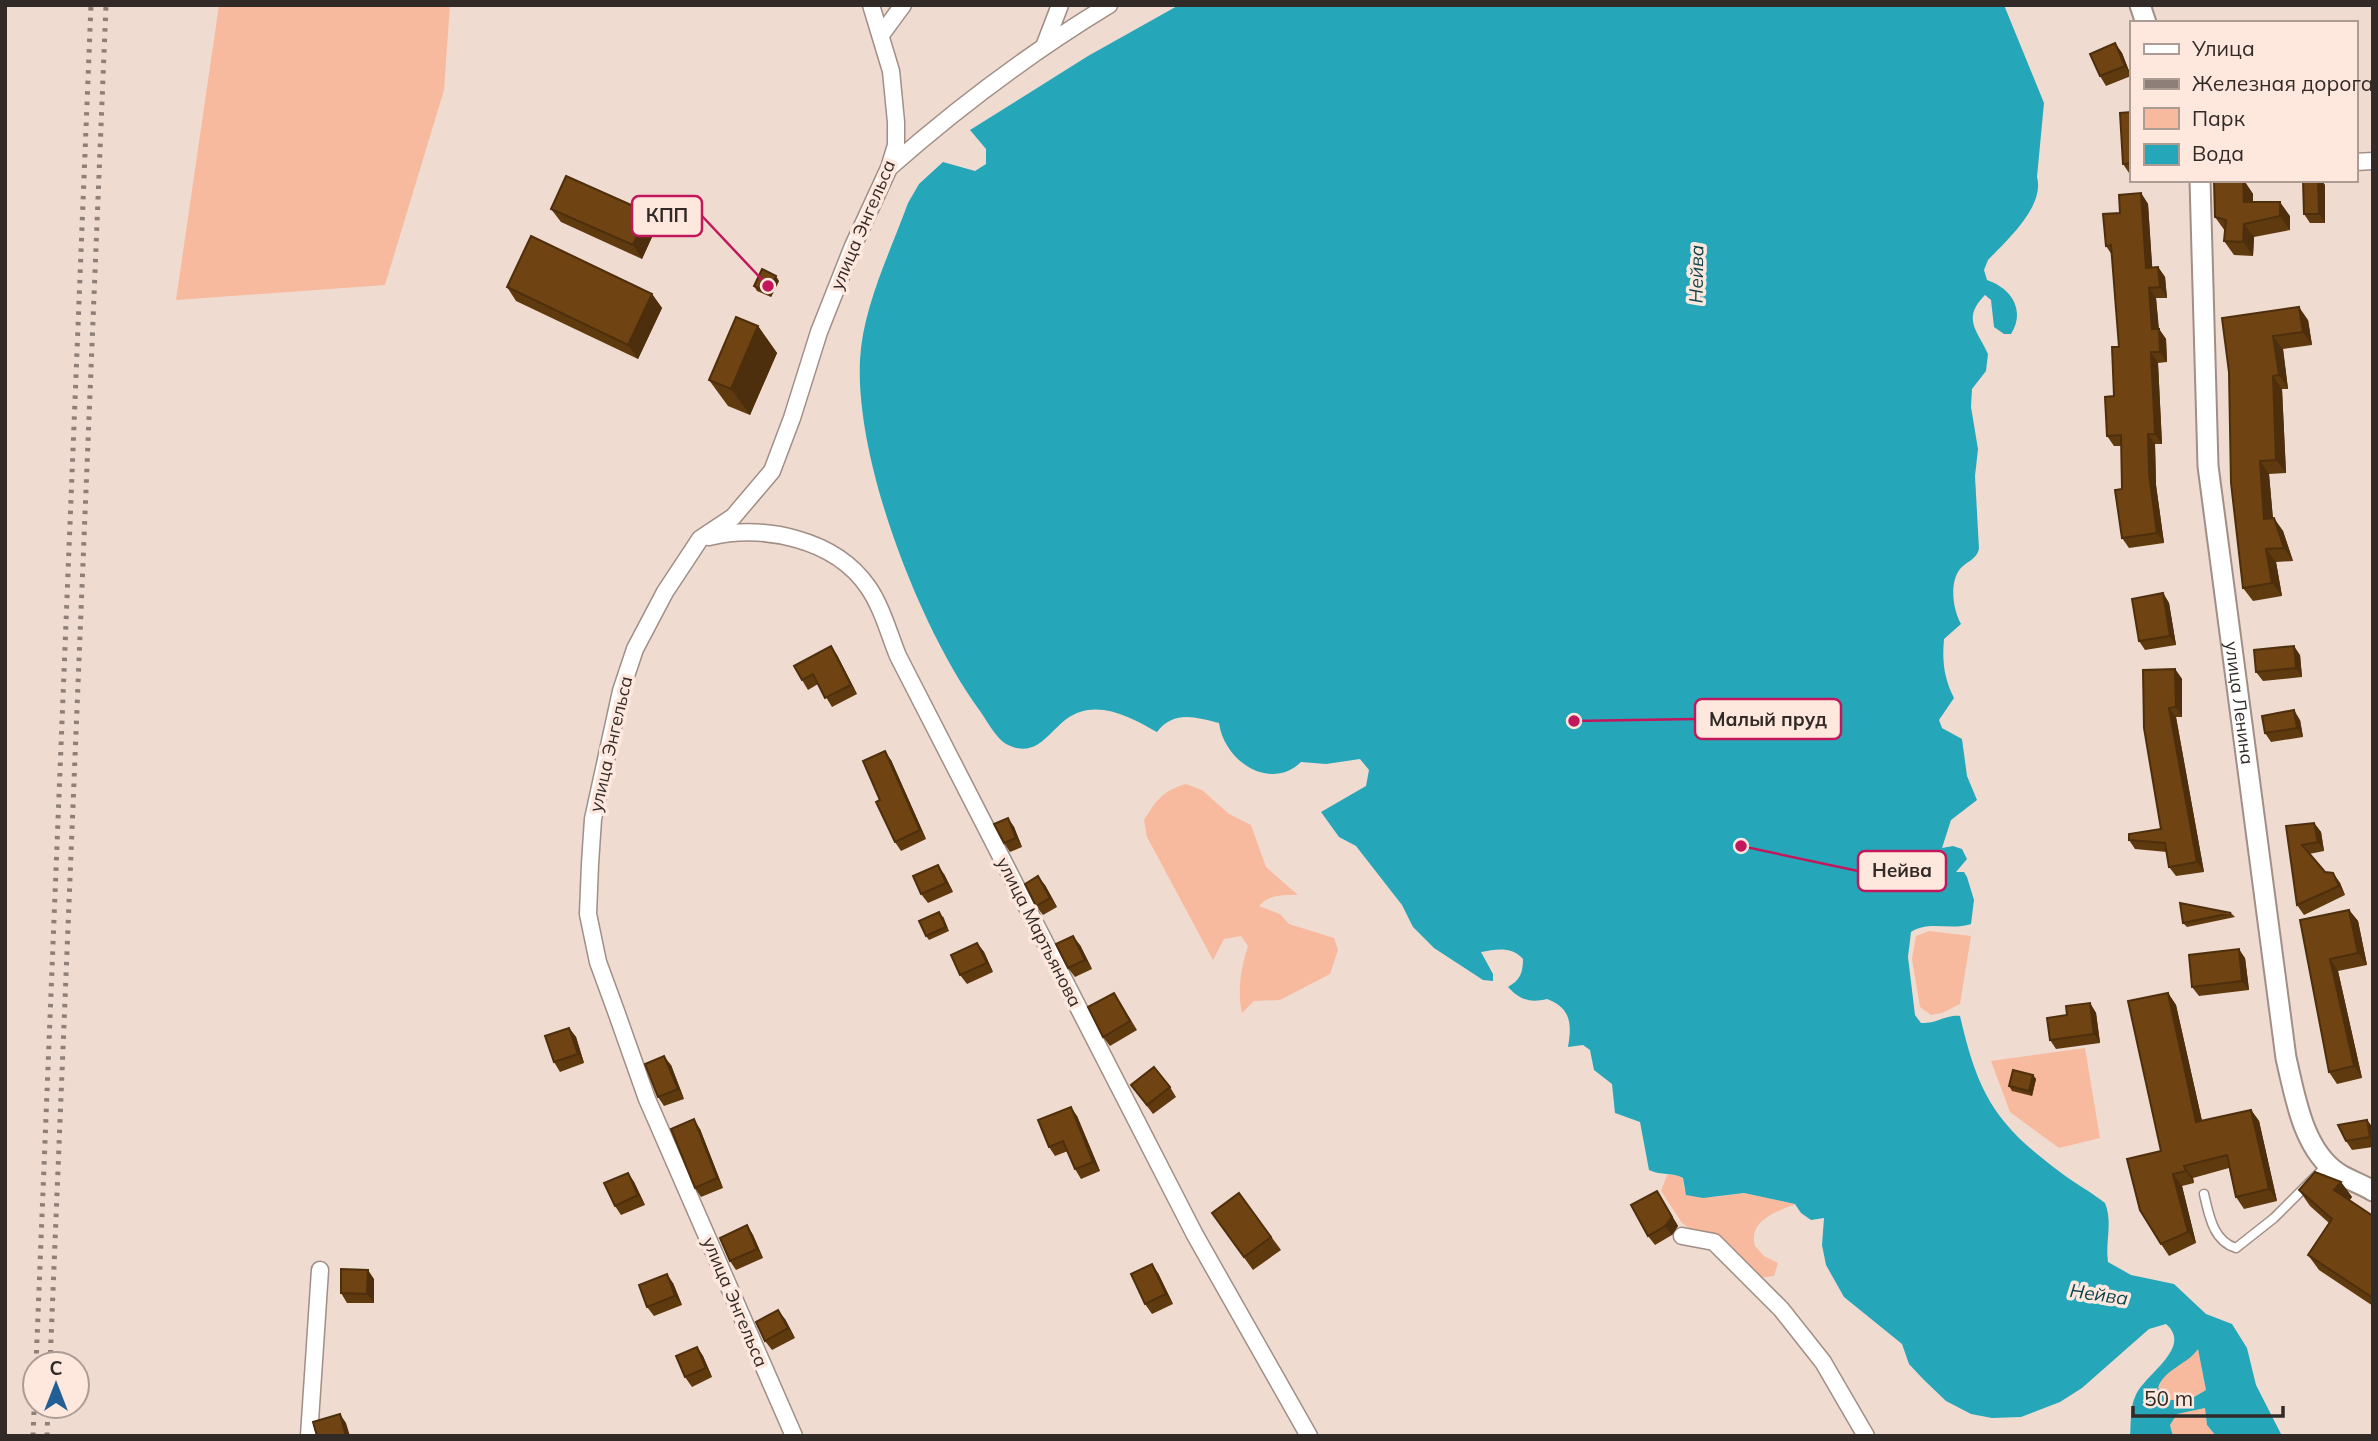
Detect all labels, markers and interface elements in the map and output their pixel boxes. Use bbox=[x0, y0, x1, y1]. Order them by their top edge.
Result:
legend bbox=[2130, 21, 2357, 182]
text: Улица bbox=[2191, 35, 2255, 61]
text: Железная дорога bbox=[2192, 70, 2374, 96]
text: Парк bbox=[2192, 105, 2246, 131]
text: Вода bbox=[2192, 140, 2244, 166]
street label: улица Энгельса bbox=[825, 156, 900, 293]
callout: КПП bbox=[632, 196, 702, 236]
text: КПП bbox=[646, 203, 688, 227]
water label: Нейва bbox=[1683, 245, 1709, 303]
street label: улица Ленина bbox=[2220, 640, 2259, 766]
street label: улица Энгельса bbox=[584, 674, 637, 814]
callout: Малый пруд bbox=[1695, 699, 1841, 739]
text: Малый пруд bbox=[1709, 707, 1827, 731]
callout: Нейва bbox=[1858, 851, 1946, 891]
street label: улица Мартьянова bbox=[992, 853, 1087, 1010]
text: Нейва bbox=[1872, 858, 1932, 882]
street label: улица Энгельса bbox=[698, 1233, 773, 1370]
water label: Нейва bbox=[2068, 1278, 2130, 1310]
north arrow bbox=[21, 1350, 91, 1420]
text: С bbox=[49, 1356, 63, 1380]
scale bar bbox=[2133, 1374, 2284, 1418]
text: 50 m bbox=[2144, 1385, 2193, 1411]

